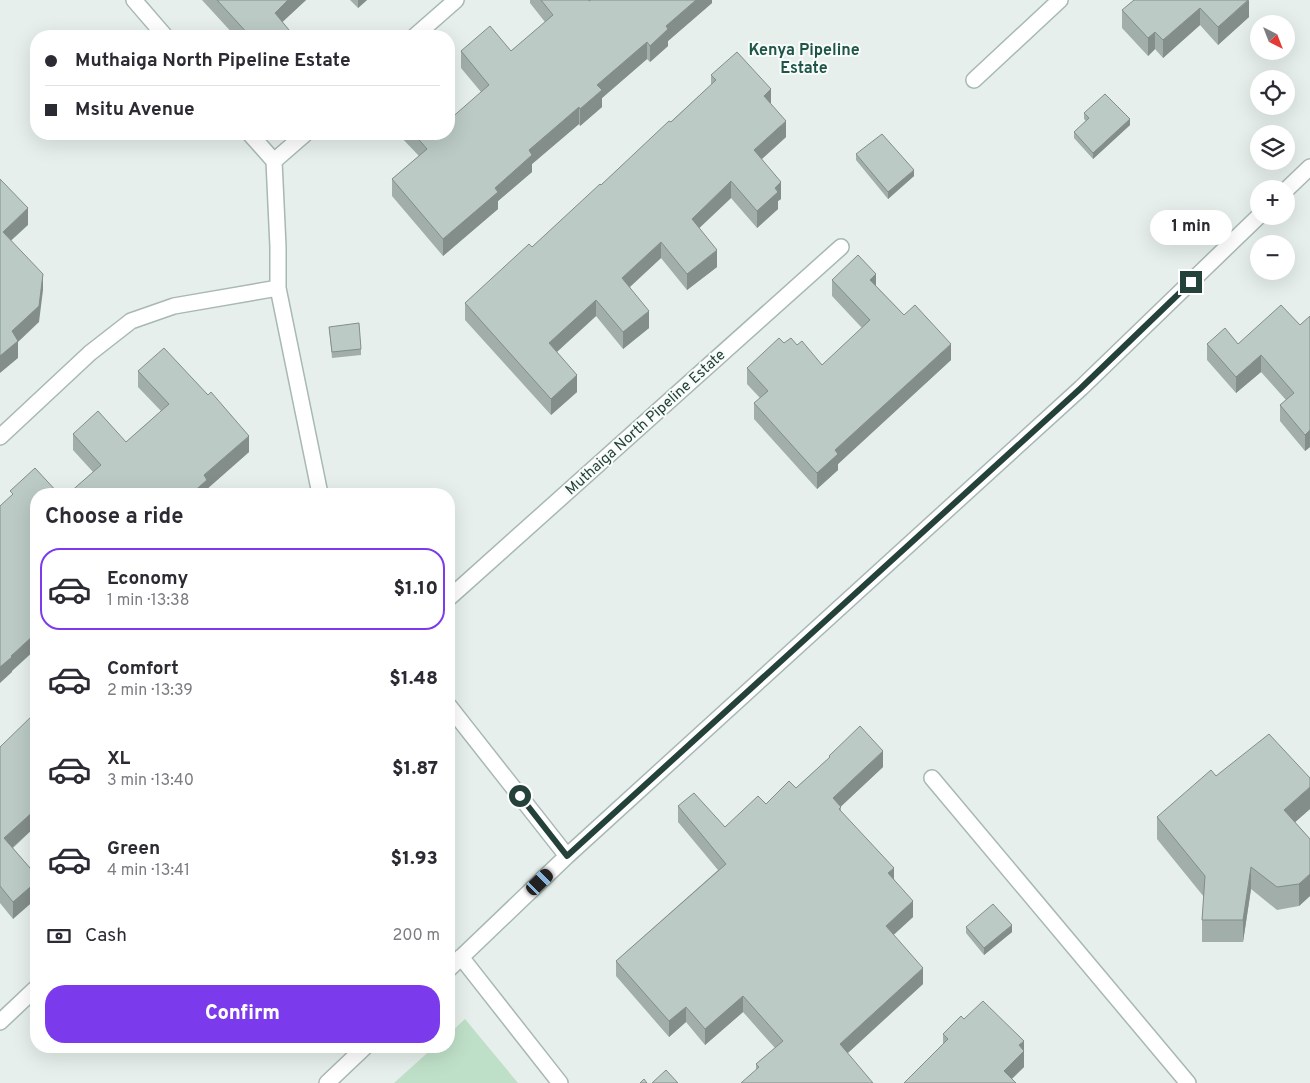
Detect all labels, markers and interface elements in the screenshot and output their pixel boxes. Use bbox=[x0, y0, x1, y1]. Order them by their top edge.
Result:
north arrow bbox=[1250, 15, 1295, 60]
map controls bbox=[1250, 15, 1295, 280]
district label: Kenya Pipeline Estate bbox=[748, 41, 860, 79]
text: Muthaiga North Pipeline Estate bbox=[75, 49, 351, 73]
button: locate bbox=[1250, 70, 1295, 115]
text: Msitu Avenue bbox=[75, 98, 195, 122]
button: layers bbox=[1250, 125, 1295, 170]
button: + bbox=[1250, 180, 1295, 225]
callout: 1 min bbox=[1150, 210, 1232, 244]
text: 1 min bbox=[1171, 217, 1211, 237]
button: − bbox=[1250, 235, 1295, 280]
route end bbox=[1180, 271, 1202, 293]
street label: Muthaiga North Pipeline Estate bbox=[562, 346, 730, 500]
text: Choose a ride bbox=[45, 504, 183, 531]
icon: car bbox=[47, 567, 92, 612]
text: Economy bbox=[107, 567, 188, 591]
text: $1.10 bbox=[393, 577, 438, 601]
text: 1 min · 13:38 bbox=[107, 591, 189, 611]
icon: car bbox=[47, 657, 92, 702]
text: Comfort bbox=[107, 657, 179, 681]
text: $1.48 bbox=[389, 667, 438, 691]
text: 2 min · 13:39 bbox=[107, 681, 193, 701]
icon: car bbox=[47, 747, 92, 792]
text: XL bbox=[107, 747, 130, 771]
text: $1.87 bbox=[392, 757, 438, 781]
text: 3 min · 13:40 bbox=[107, 771, 194, 791]
route start bbox=[509, 785, 531, 807]
icon: car bbox=[47, 837, 92, 882]
text: Green bbox=[107, 837, 160, 861]
text: $1.93 bbox=[391, 847, 438, 871]
text: 4 min · 13:41 bbox=[107, 861, 190, 881]
car bbox=[523, 866, 556, 898]
icon: cash bbox=[45, 922, 73, 950]
text: Cash bbox=[85, 924, 127, 948]
text: 200 m bbox=[392, 926, 440, 946]
button: Confirm bbox=[45, 985, 440, 1043]

